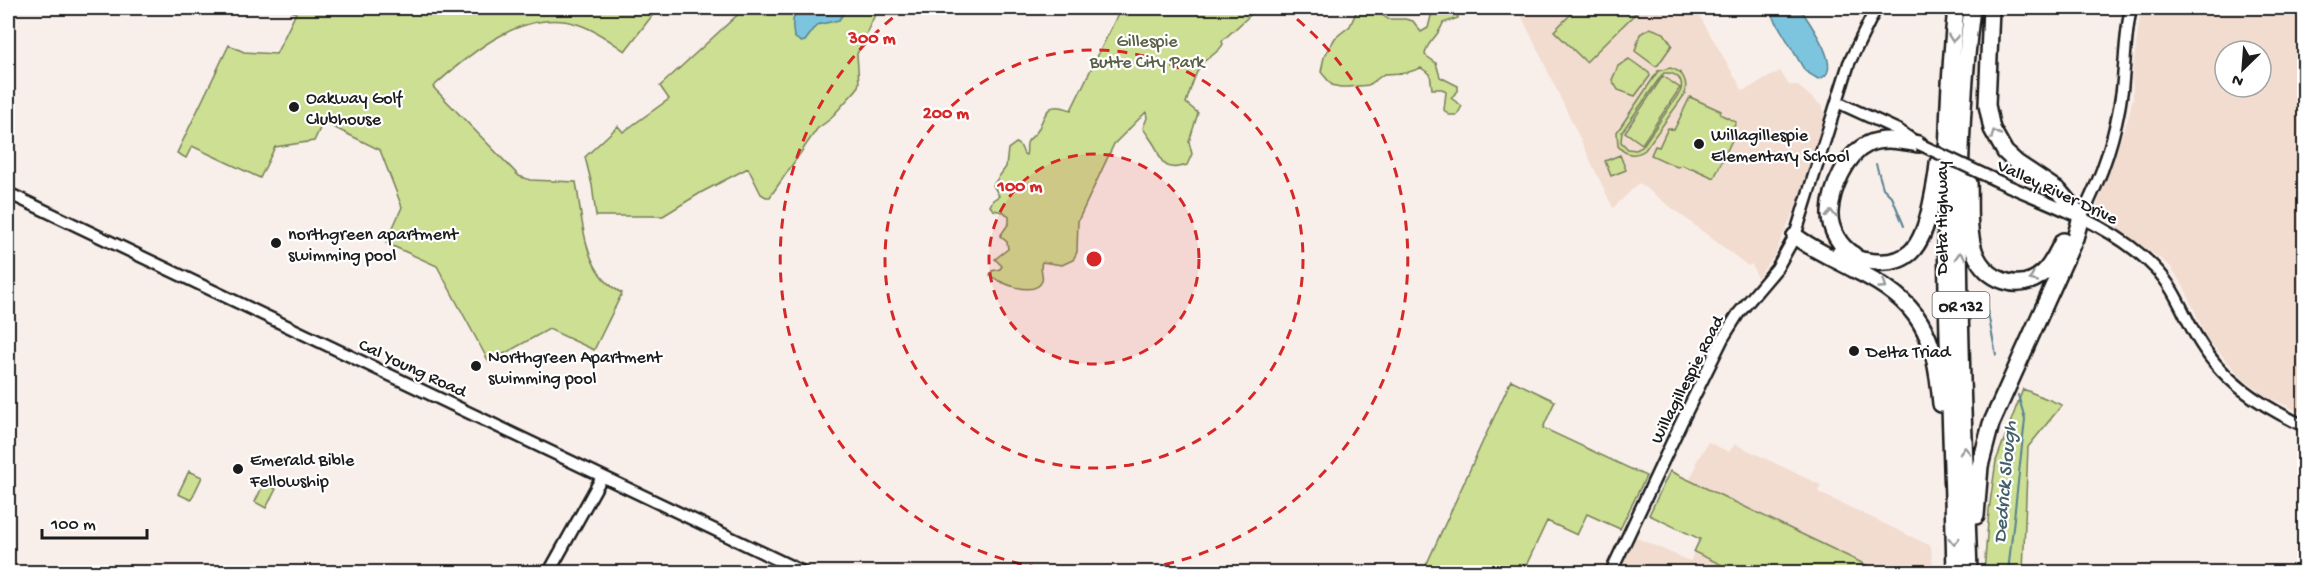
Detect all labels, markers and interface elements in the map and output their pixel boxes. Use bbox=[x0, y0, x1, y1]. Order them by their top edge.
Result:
text: 300 m bbox=[848, 29, 896, 50]
park label: Gillespie Butte City Park bbox=[1089, 32, 1206, 74]
one-way arrow bbox=[1947, 34, 1960, 43]
north arrow bbox=[2213, 39, 2273, 99]
text: N bbox=[2229, 68, 2247, 90]
place label: Oakway Golf Clubhouse bbox=[306, 89, 404, 131]
marker: Oakway Golf Clubhouse bbox=[287, 100, 301, 114]
text: 200 m bbox=[923, 104, 969, 125]
place label: Willagillespie Elementary School bbox=[1711, 126, 1850, 168]
one-way arrow bbox=[1990, 130, 2002, 141]
marker: Willagillespie Elementary School bbox=[1692, 137, 1706, 151]
street label: Valley River Drive bbox=[1992, 156, 2121, 231]
street label: Delta Highway bbox=[1933, 161, 1954, 276]
text: 100 m bbox=[997, 177, 1043, 198]
one-way arrow bbox=[1825, 210, 1837, 219]
place label: northgreen apartment swimming pool bbox=[288, 225, 459, 267]
marker: northgreen apartment swimming pool bbox=[269, 236, 283, 250]
centre of rings bbox=[1084, 249, 1104, 269]
one-way arrow bbox=[1954, 252, 1966, 261]
one-way arrow bbox=[2028, 271, 2039, 283]
one-way arrow bbox=[1876, 278, 1887, 289]
road number: OR 132 bbox=[1932, 292, 1990, 318]
street label: Willagillespie Road bbox=[1647, 311, 1730, 448]
street label: Cal Young Road bbox=[355, 335, 470, 404]
place label: Delta Triad bbox=[1865, 343, 1952, 364]
marker: Delta Triad bbox=[1847, 344, 1861, 358]
place label: Northgreen Apartment swimming pool bbox=[488, 348, 663, 390]
marker: Northgreen Apartment swimming pool bbox=[469, 359, 483, 373]
water label: Dedrick Slough bbox=[1990, 420, 2023, 544]
one-way arrow bbox=[1959, 447, 1972, 456]
place label: Emerald Bible Fellowship bbox=[249, 451, 355, 493]
marker: Emerald Bible Fellowship bbox=[231, 462, 245, 476]
scale bar bbox=[42, 502, 147, 540]
text: 100 m bbox=[50, 515, 96, 536]
one-way arrow bbox=[1948, 537, 1960, 546]

